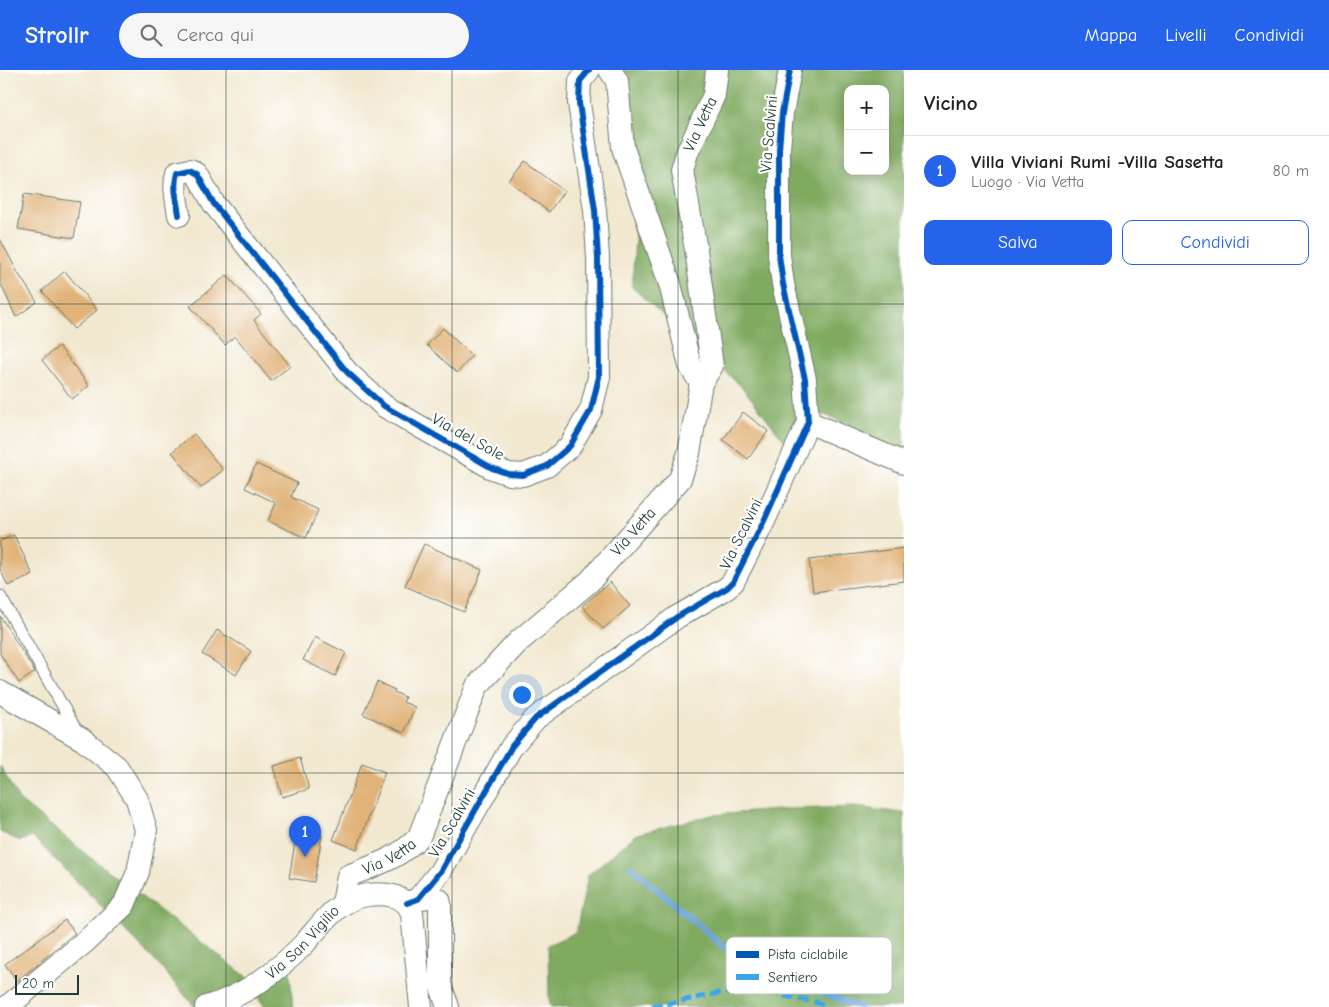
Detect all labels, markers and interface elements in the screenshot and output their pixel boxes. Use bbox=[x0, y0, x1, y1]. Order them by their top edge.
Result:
search box bbox=[119, 13, 469, 58]
text: Strollr bbox=[25, 21, 89, 49]
icon: search bbox=[137, 21, 165, 49]
text: Cerca qui bbox=[177, 24, 254, 46]
text: Mappa bbox=[1085, 25, 1137, 46]
text: Livelli bbox=[1165, 25, 1207, 46]
text: Condividi bbox=[1235, 25, 1304, 46]
map controls bbox=[844, 85, 889, 175]
button: + bbox=[844, 85, 889, 130]
text: Vicino bbox=[924, 91, 978, 115]
street label: Via Vetta bbox=[680, 94, 721, 155]
street label: Via Scalvini bbox=[757, 95, 781, 173]
button: − bbox=[844, 130, 889, 175]
text: Villa Viviani Rumi -Villa Sasetta bbox=[971, 151, 1224, 173]
text: 1 bbox=[937, 162, 943, 180]
text: 80 m bbox=[1272, 162, 1309, 180]
text: Luogo · Via Vetta bbox=[971, 173, 1084, 191]
button: Salva bbox=[924, 220, 1112, 265]
button: Condividi bbox=[1122, 220, 1309, 265]
street label: Via del Sole bbox=[429, 410, 507, 464]
street label: Via Scalvini bbox=[716, 495, 766, 573]
street label: Via Vetta bbox=[607, 504, 659, 560]
your location bbox=[509, 682, 535, 708]
street label: Via Scalvini bbox=[425, 785, 479, 861]
pin: 1 bbox=[289, 816, 321, 857]
street label: Via Vetta bbox=[360, 835, 420, 878]
street label: Via San Vigilio bbox=[262, 901, 343, 983]
legend bbox=[726, 937, 892, 994]
text: Pista ciclabile bbox=[768, 946, 848, 963]
text: Sentiero bbox=[768, 969, 817, 986]
scale bar bbox=[15, 972, 79, 995]
text: 20 m bbox=[22, 975, 54, 992]

